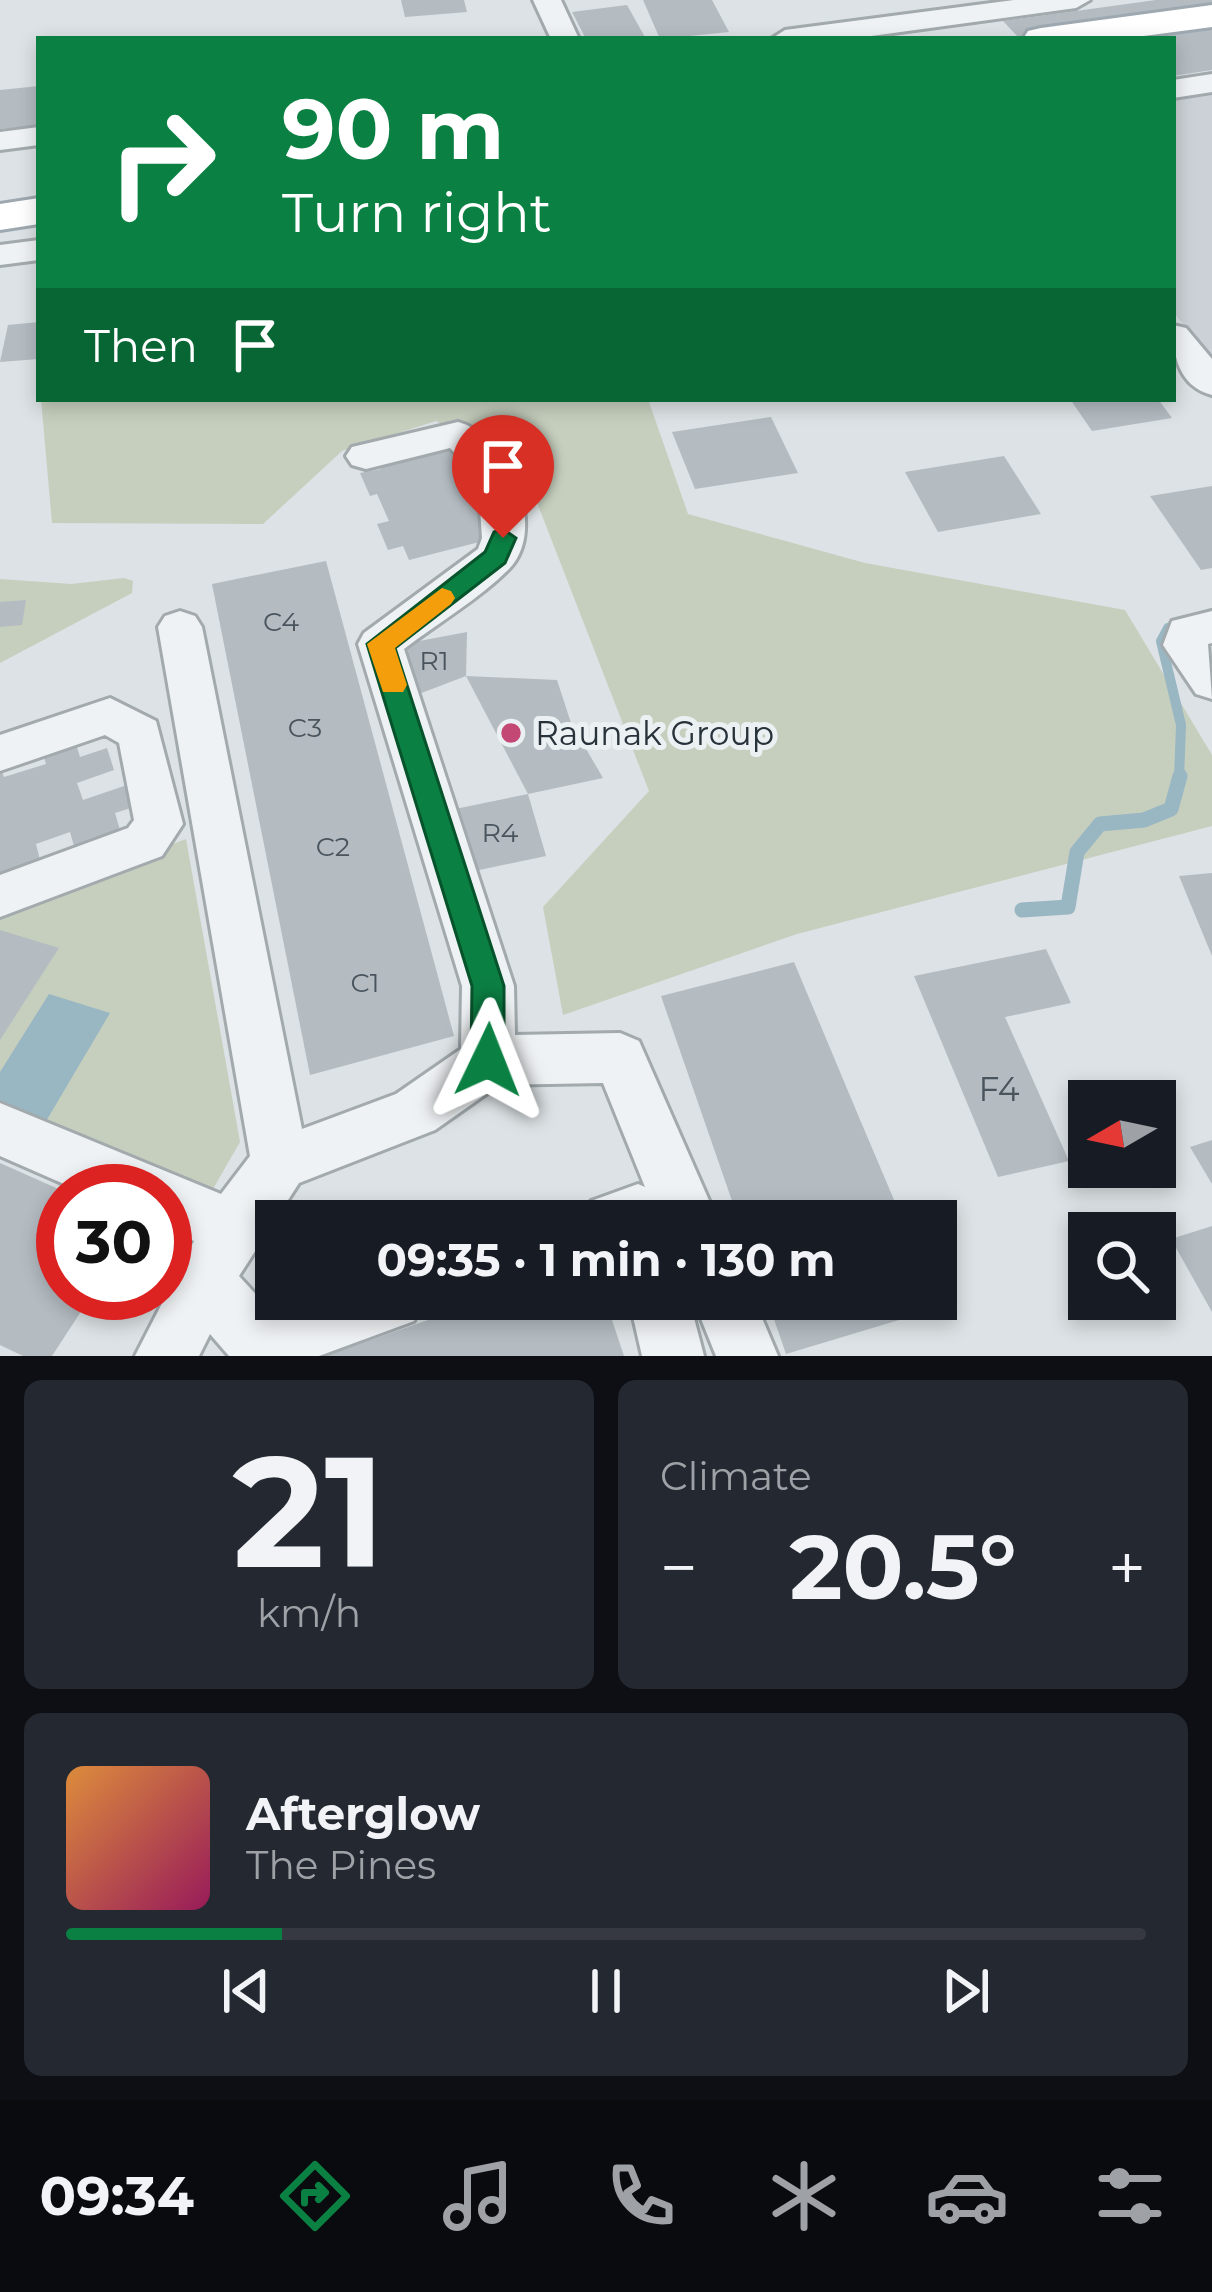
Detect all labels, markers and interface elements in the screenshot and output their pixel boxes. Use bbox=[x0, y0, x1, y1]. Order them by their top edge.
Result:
text: 90 m bbox=[282, 78, 504, 180]
icon: right bbox=[84, 84, 240, 240]
text: Turn right bbox=[282, 180, 552, 246]
icon: arrive bbox=[222, 312, 288, 378]
text: Then bbox=[84, 318, 198, 373]
pin bbox=[452, 415, 554, 538]
icon: arrive bbox=[470, 433, 536, 499]
house number: C4 bbox=[263, 605, 299, 638]
house number: R1 bbox=[419, 644, 449, 677]
house number: C3 bbox=[288, 711, 322, 744]
place label: Raunak Group bbox=[535, 713, 774, 753]
marker: Raunak Group bbox=[498, 720, 524, 746]
house number: R4 bbox=[482, 816, 519, 849]
house number: C2 bbox=[316, 830, 350, 863]
house number: C1 bbox=[350, 966, 380, 999]
position arrow bbox=[425, 997, 551, 1123]
house number: F4 bbox=[978, 1069, 1020, 1109]
north arrow bbox=[1068, 1080, 1176, 1188]
map controls bbox=[1068, 1080, 1176, 1320]
speed limit sign: 30 bbox=[36, 1164, 192, 1320]
button: search bbox=[1068, 1212, 1176, 1320]
text: 09:35 · 1 min · 130 m bbox=[376, 1232, 836, 1287]
text: 21 bbox=[232, 1416, 386, 1606]
text: Climate bbox=[660, 1452, 812, 1500]
text: 20.5° bbox=[789, 1512, 1017, 1622]
text: − bbox=[660, 1527, 698, 1608]
text: + bbox=[1108, 1527, 1146, 1608]
text: km/h bbox=[257, 1589, 361, 1637]
text: Afterglow bbox=[246, 1786, 480, 1841]
text: The Pines bbox=[246, 1841, 436, 1889]
icon: previous bbox=[213, 1958, 279, 2024]
icon: pause bbox=[573, 1958, 639, 2024]
icon: next bbox=[933, 1958, 999, 2024]
icon: directions bbox=[273, 2154, 357, 2238]
icon: music bbox=[436, 2154, 520, 2238]
icon: phone bbox=[599, 2154, 683, 2238]
icon: climate bbox=[762, 2154, 846, 2238]
icon: car bbox=[925, 2154, 1009, 2238]
icon: filters bbox=[1088, 2154, 1172, 2238]
text: 09:34 bbox=[40, 2163, 194, 2229]

